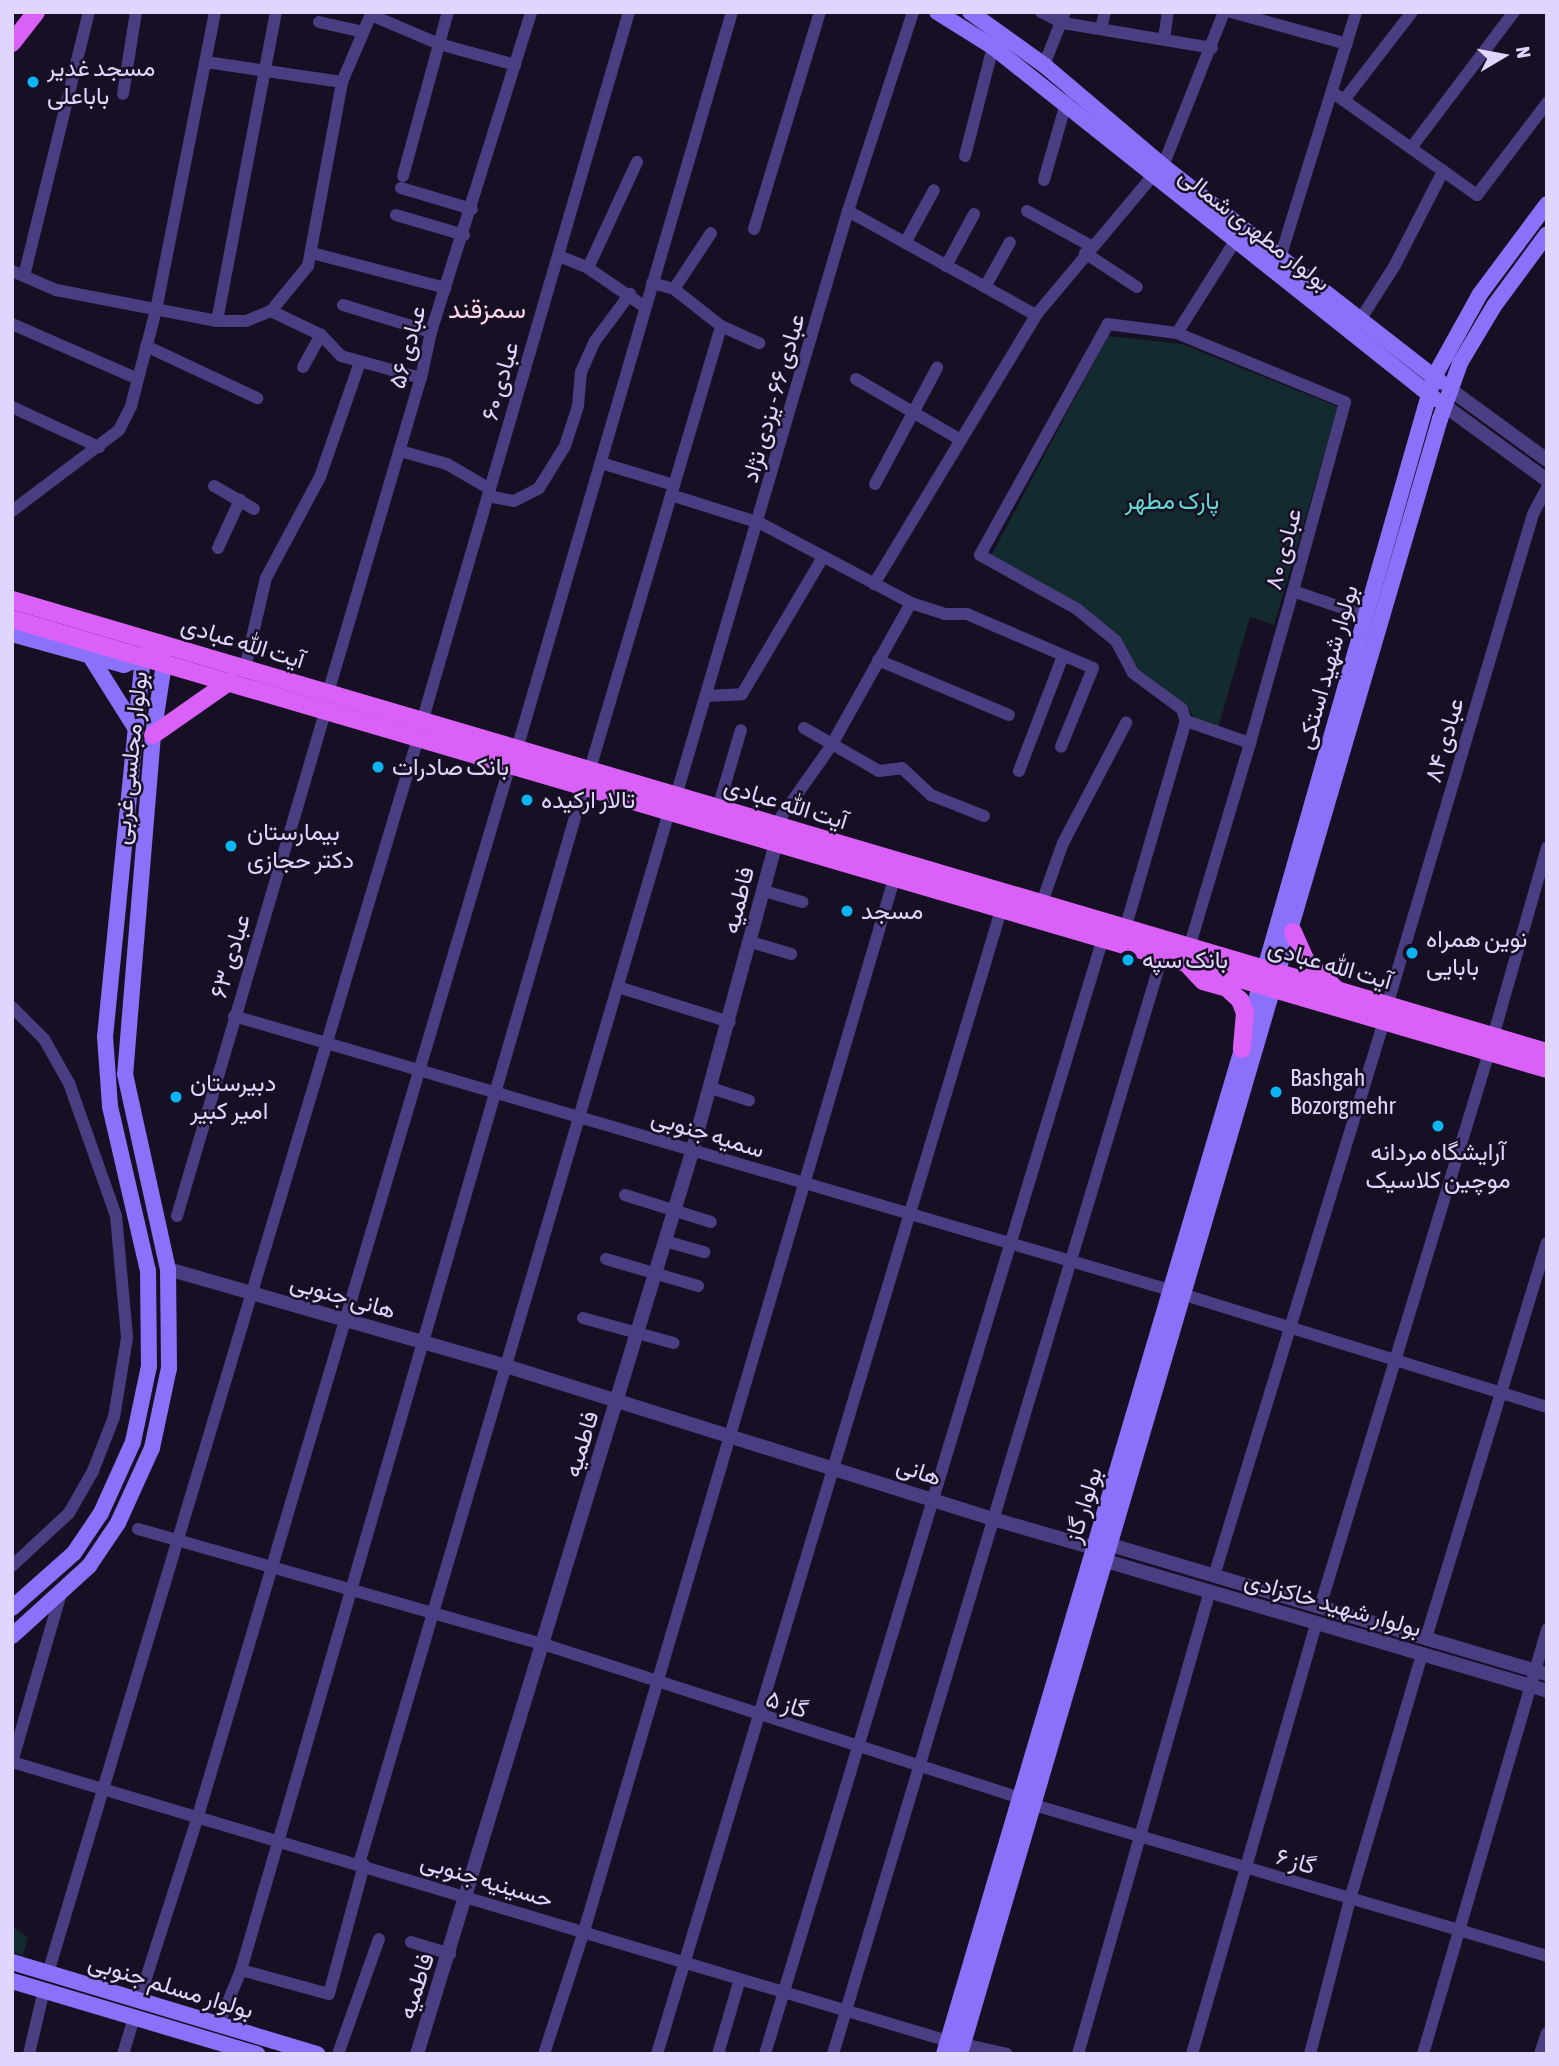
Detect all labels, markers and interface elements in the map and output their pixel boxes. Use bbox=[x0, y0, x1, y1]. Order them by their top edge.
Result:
north arrow bbox=[1468, 21, 1538, 91]
text: N bbox=[1512, 45, 1535, 60]
place label: مسجد غدیر باباعلی bbox=[47, 54, 155, 110]
marker: مسجد غدیر باباعلی bbox=[25, 74, 41, 90]
street label: بولوار مطهری شمالی bbox=[1174, 161, 1336, 297]
district label: سمزقند bbox=[448, 294, 526, 326]
street label: عبادی ۵۶ bbox=[382, 302, 432, 392]
street label: عبادی ۶۶ - یزدی نژاد bbox=[735, 310, 811, 486]
street label: عبادی ۶۰ bbox=[475, 338, 525, 424]
park label: پارک مطهر bbox=[1125, 487, 1219, 515]
street label: عبادی ۸۰ bbox=[1258, 505, 1308, 593]
street label: بولوار شهید استکی bbox=[1290, 582, 1364, 752]
street label: آیت الله عبادی bbox=[178, 610, 308, 674]
street label: بولوار مجلسی غربی bbox=[107, 670, 153, 846]
street label: عبادی ۸۴ bbox=[1418, 694, 1470, 786]
place label: بانک صادرات bbox=[392, 753, 509, 781]
marker: بانک صادرات bbox=[370, 759, 386, 775]
street label: آیت الله عبادی bbox=[721, 771, 851, 835]
place label: تالار ارکیده bbox=[541, 786, 635, 814]
marker: تالار ارکیده bbox=[519, 792, 535, 808]
place label: بیمارستان دکتر حجازی bbox=[247, 818, 354, 874]
marker: بیمارستان دکتر حجازی bbox=[221, 836, 241, 856]
street label: فاطمیه bbox=[716, 864, 760, 936]
place label: مسجد bbox=[861, 897, 923, 925]
marker: مسجد bbox=[839, 903, 855, 919]
street label: عبادی ۶۳ bbox=[204, 911, 256, 1001]
place label: نوین همراه بابایی bbox=[1426, 925, 1527, 981]
street label: آیت الله عبادی bbox=[1265, 933, 1395, 995]
marker: نوین همراه بابایی bbox=[1404, 945, 1420, 961]
place label: بانک سپه bbox=[1142, 946, 1228, 974]
marker: بانک سپه bbox=[1120, 952, 1136, 968]
place label: Bashgah Bozorgmehr bbox=[1290, 1064, 1396, 1120]
place label: دبیرستان امیر کبیر bbox=[190, 1069, 276, 1125]
marker: Bashgah Bozorgmehr bbox=[1268, 1084, 1284, 1100]
marker: دبیرستان امیر کبیر bbox=[168, 1089, 184, 1105]
street label: سمیه جنوبی bbox=[648, 1102, 768, 1164]
marker: آرایشگاه مردانه موچین کلاسیک bbox=[1430, 1118, 1446, 1134]
place label: آرایشگاه مردانه موچین کلاسیک bbox=[1365, 1138, 1511, 1194]
street label: هانی جنوبی bbox=[287, 1267, 399, 1325]
street label: فاطمیه bbox=[557, 1407, 605, 1481]
street label: هانی bbox=[893, 1450, 945, 1492]
street label: بولوار گاز bbox=[1058, 1464, 1108, 1546]
street label: بولوار شهید خاکزادی bbox=[1241, 1565, 1425, 1643]
street label: گاز ۵ bbox=[762, 1684, 812, 1724]
street label: گاز ۶ bbox=[1273, 1842, 1319, 1880]
street label: حسینیه جنوبی bbox=[417, 1846, 557, 1914]
street label: بولوار مسلم جنوبی bbox=[85, 1947, 257, 2025]
street label: فاطمیه bbox=[392, 1949, 440, 2023]

